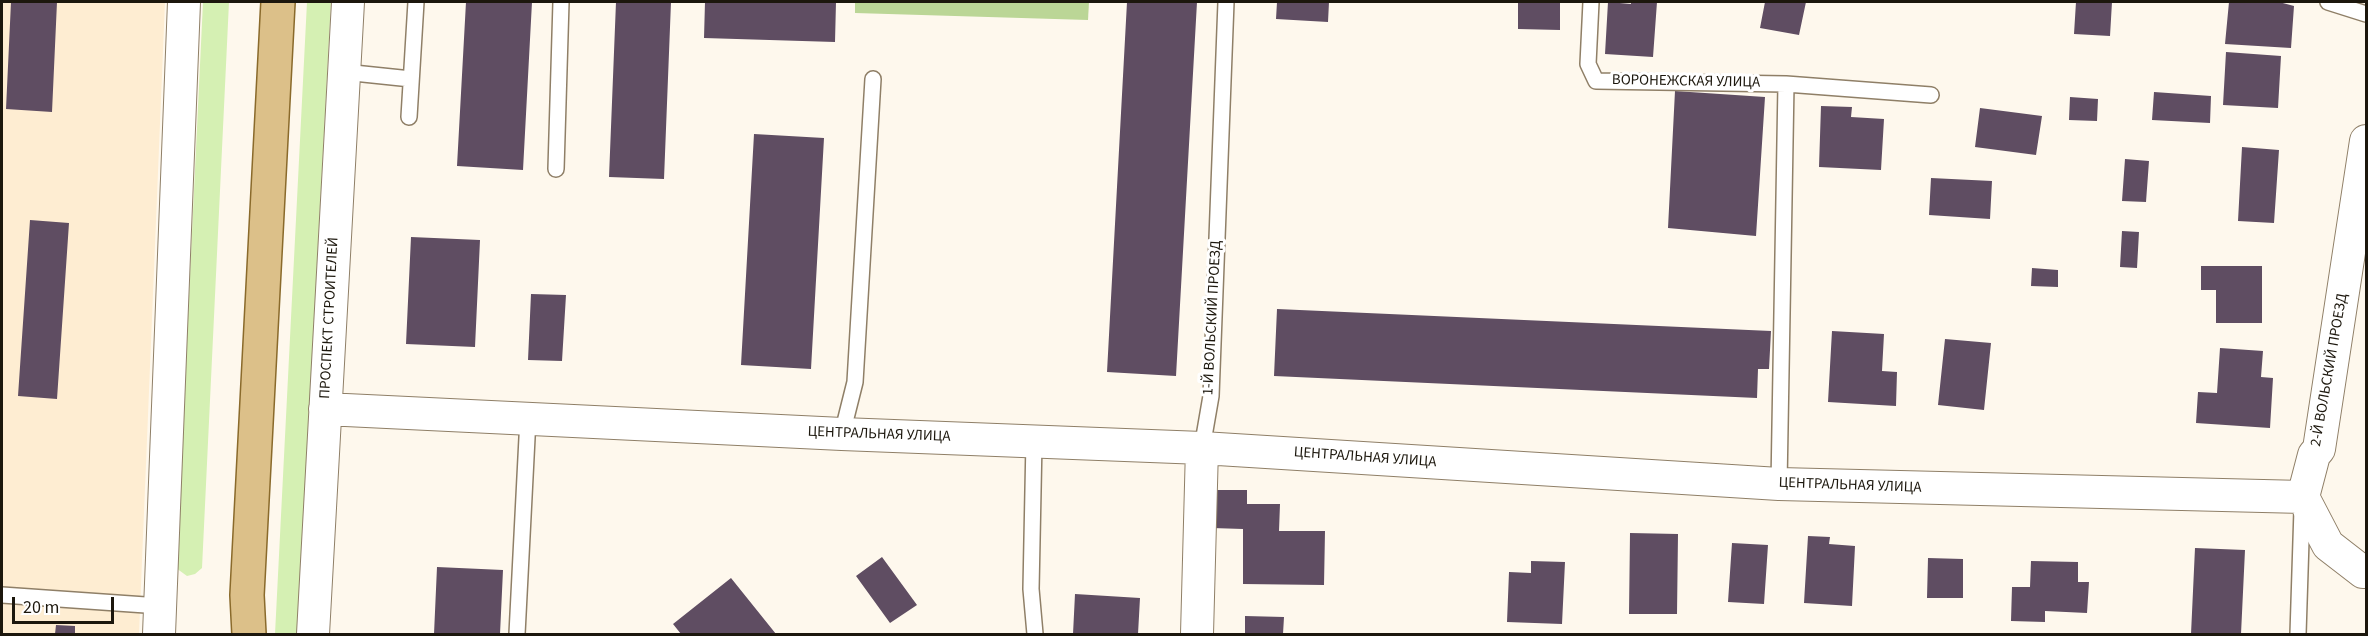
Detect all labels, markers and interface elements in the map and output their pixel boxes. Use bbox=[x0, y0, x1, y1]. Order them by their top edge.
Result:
street label: ВОРОНЕЖСКАЯ УЛИЦА bbox=[1612, 72, 1760, 92]
street label: ПРОСПЕКТ СТРОИТЕЛЕЙ bbox=[317, 237, 343, 399]
street label: 1-Й ВОЛЬСКИЙ ПРОЕЗД bbox=[1200, 240, 1226, 396]
street label: 2-Й ВОЛЬСКИЙ ПРОЕЗД bbox=[2308, 292, 2352, 448]
street label: ЦЕНТРАЛЬНАЯ УЛИЦА bbox=[807, 424, 951, 446]
street label: ЦЕНТРАЛЬНАЯ УЛИЦА bbox=[1293, 444, 1437, 472]
street label: ЦЕНТРАЛЬНАЯ УЛИЦА bbox=[1778, 475, 1922, 497]
scale bar bbox=[15, 585, 117, 623]
text: 20 m bbox=[23, 595, 59, 620]

